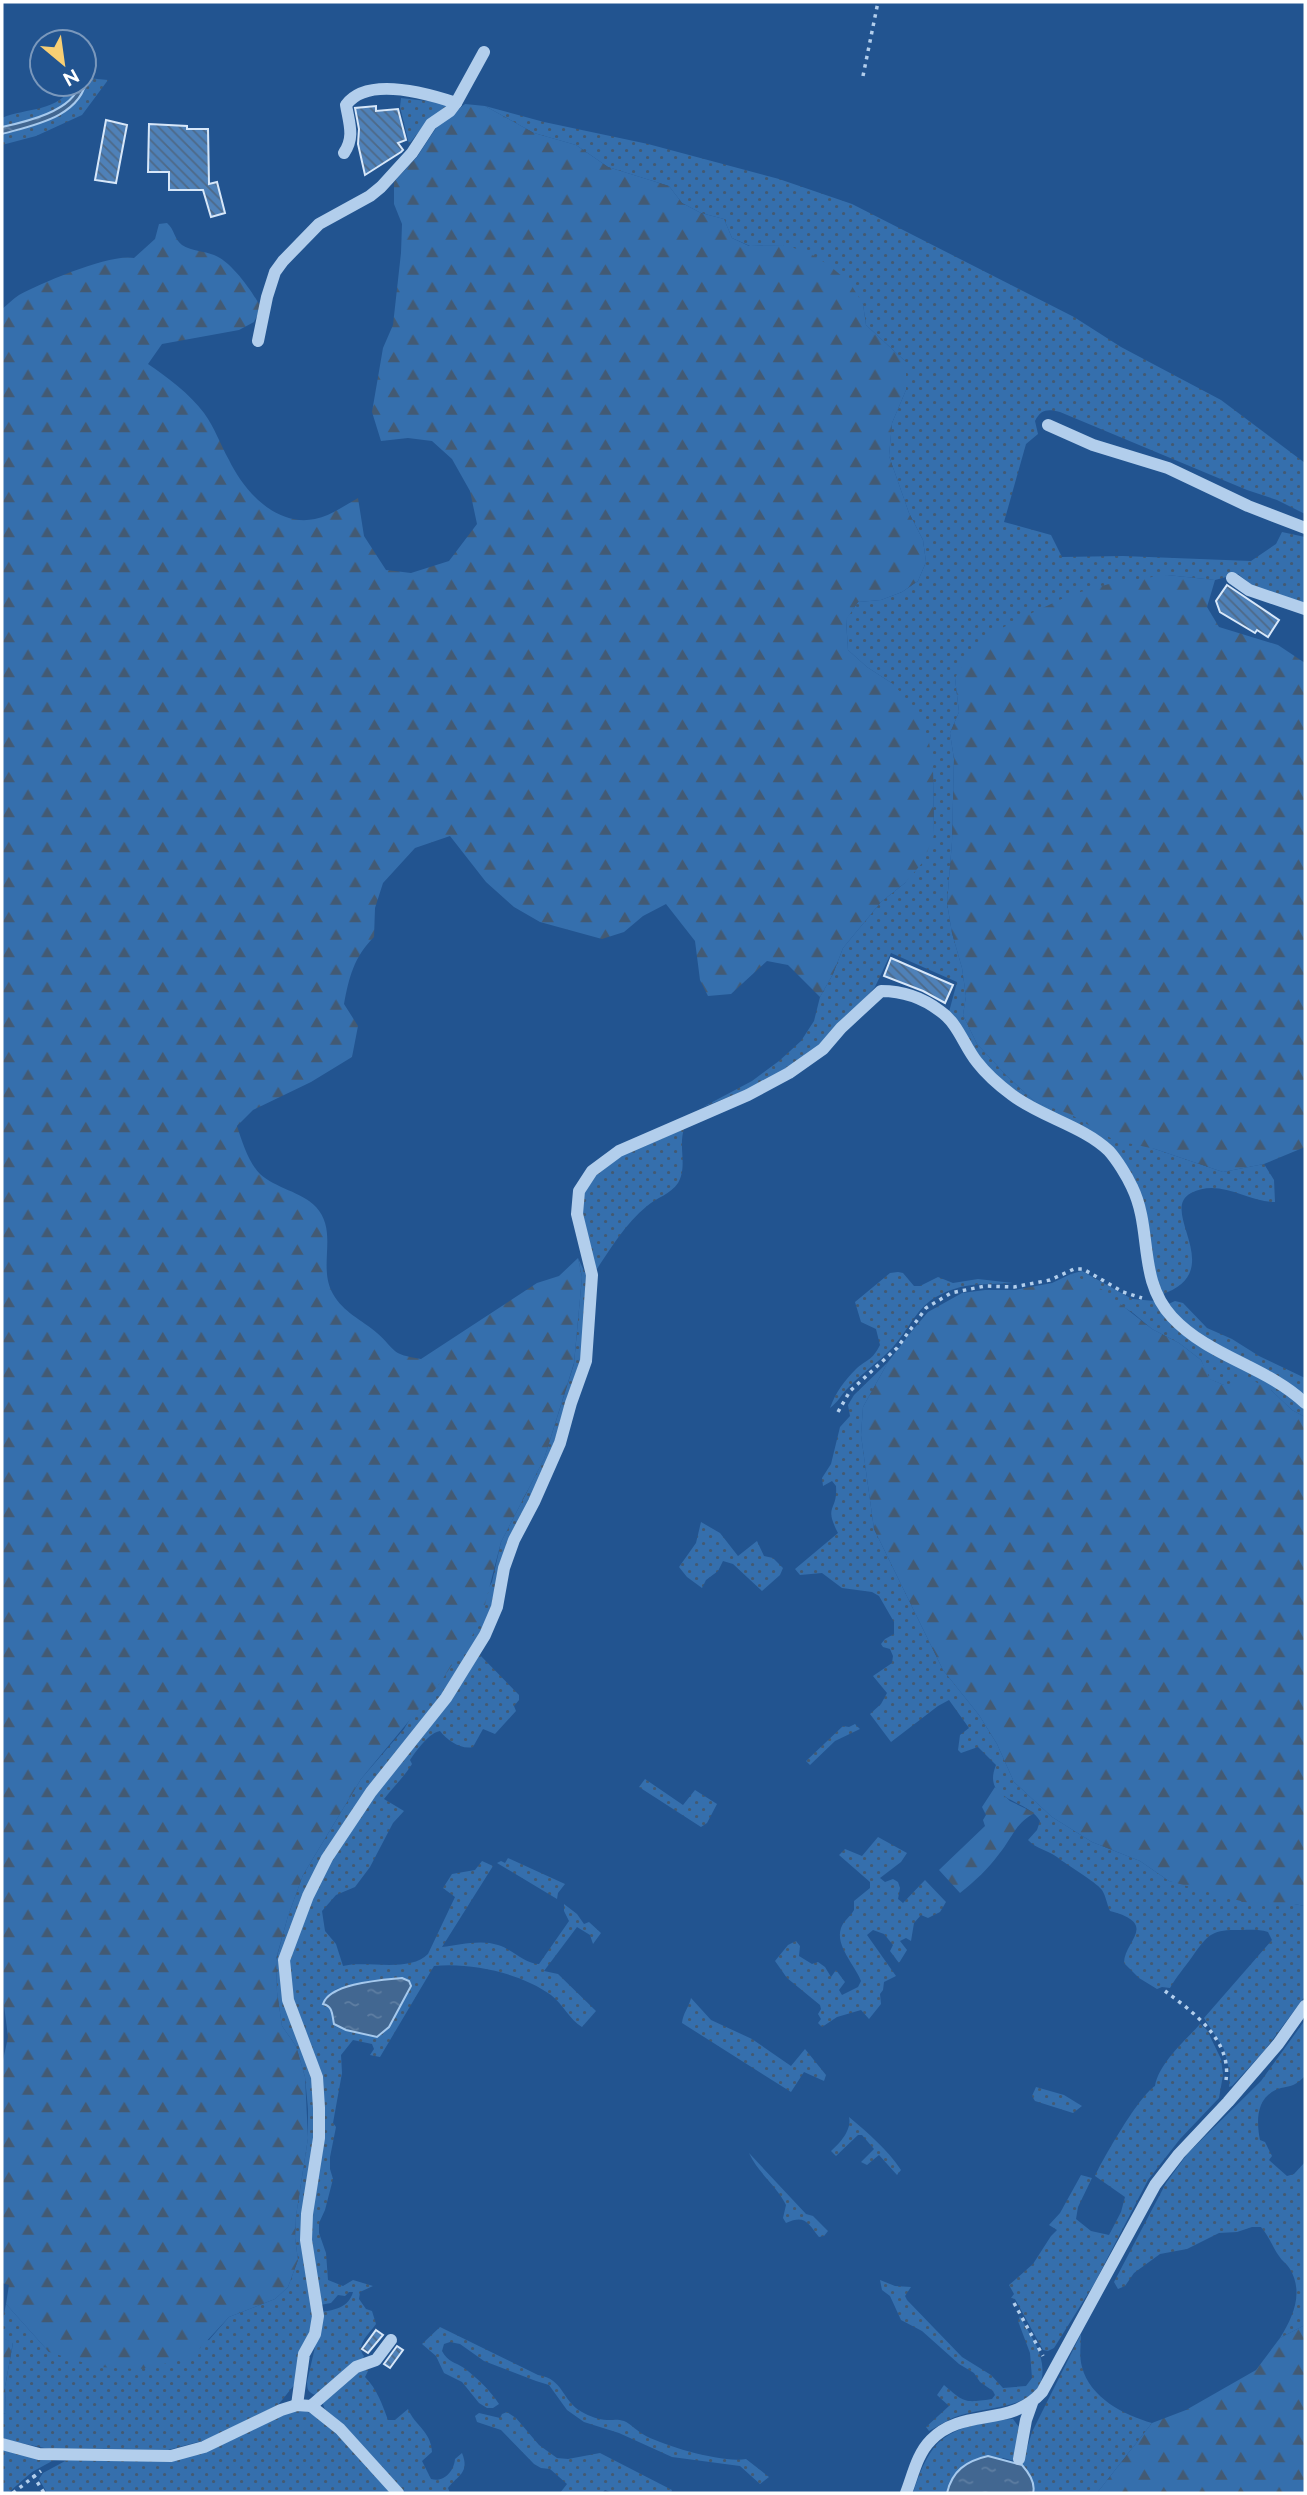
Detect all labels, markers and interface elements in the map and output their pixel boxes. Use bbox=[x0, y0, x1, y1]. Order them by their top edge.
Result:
north arrow bbox=[28, 28, 98, 98]
text: N bbox=[60, 65, 83, 91]

